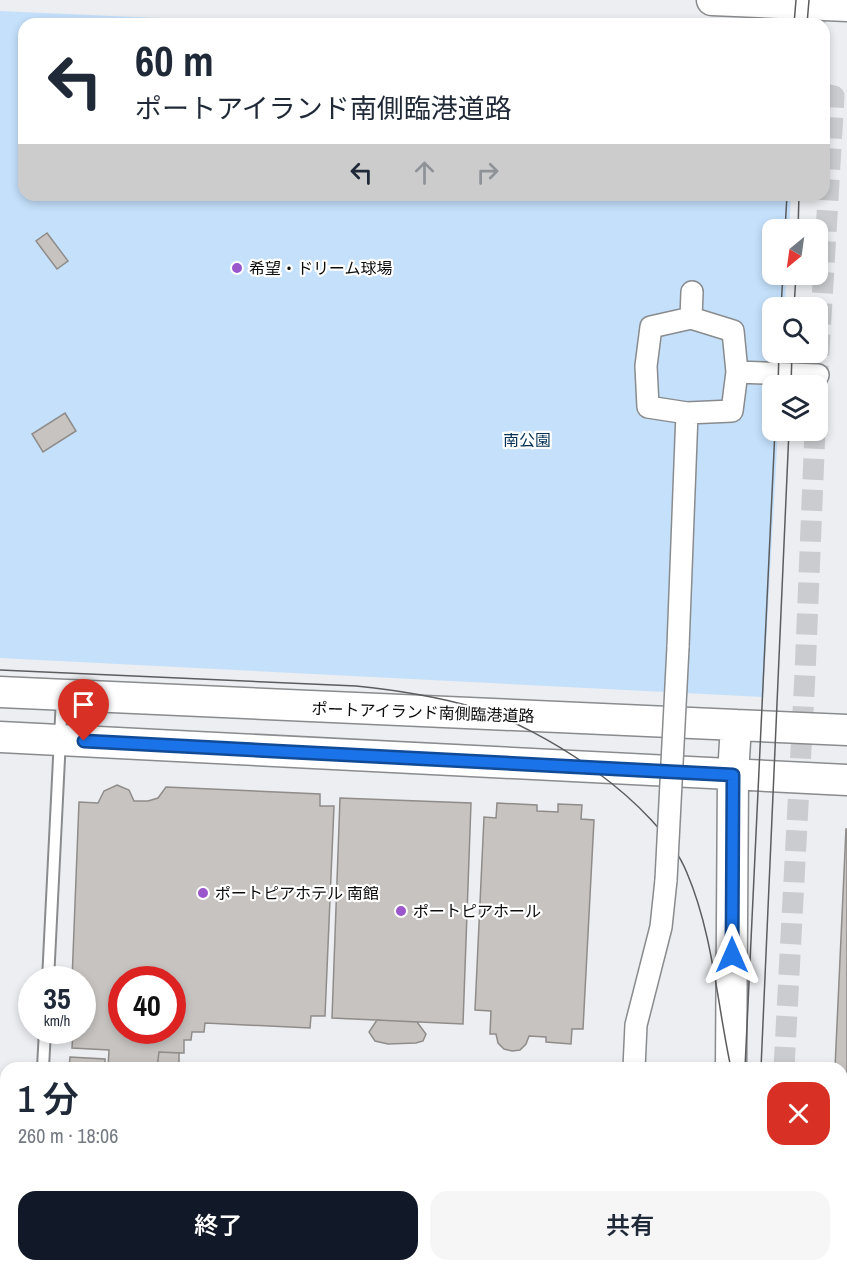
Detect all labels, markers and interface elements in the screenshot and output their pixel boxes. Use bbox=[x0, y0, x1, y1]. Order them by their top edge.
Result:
text: 60 m bbox=[135, 33, 214, 89]
icon: left bbox=[36, 42, 114, 120]
text: ポートアイランド南側臨港道路 bbox=[135, 90, 512, 126]
icon: left bbox=[345, 156, 378, 189]
icon: ahead bbox=[408, 156, 441, 189]
icon: right bbox=[471, 156, 504, 189]
north arrow bbox=[762, 219, 828, 285]
map controls bbox=[762, 219, 828, 441]
place label: 希望・ドリーム球場 bbox=[249, 257, 393, 279]
marker: 希望・ドリーム球場 bbox=[230, 261, 244, 275]
button: search bbox=[762, 297, 828, 363]
button: layers bbox=[762, 375, 828, 441]
park label: 南公園 bbox=[503, 429, 551, 451]
pin bbox=[58, 679, 109, 741]
icon: arrive bbox=[67, 688, 100, 721]
street label: ポートアイランド南側臨港道路 bbox=[311, 697, 535, 727]
place label: ポートピアホテル 南館 bbox=[215, 882, 379, 904]
marker: ポートピアホテル 南館 bbox=[196, 886, 210, 900]
place label: ポートピアホール bbox=[413, 900, 541, 922]
marker: ポートピアホール bbox=[394, 904, 408, 918]
position arrow bbox=[700, 923, 764, 987]
speed limit sign: 40 bbox=[108, 966, 186, 1044]
text: 35 bbox=[43, 978, 71, 1018]
text: km/h bbox=[44, 1010, 70, 1031]
text: 1 分 bbox=[18, 1075, 79, 1123]
button: close bbox=[767, 1082, 830, 1145]
text: 260 m · 18:06 bbox=[18, 1122, 118, 1149]
button: 終了 bbox=[18, 1191, 418, 1260]
button: 共有 bbox=[430, 1191, 830, 1260]

